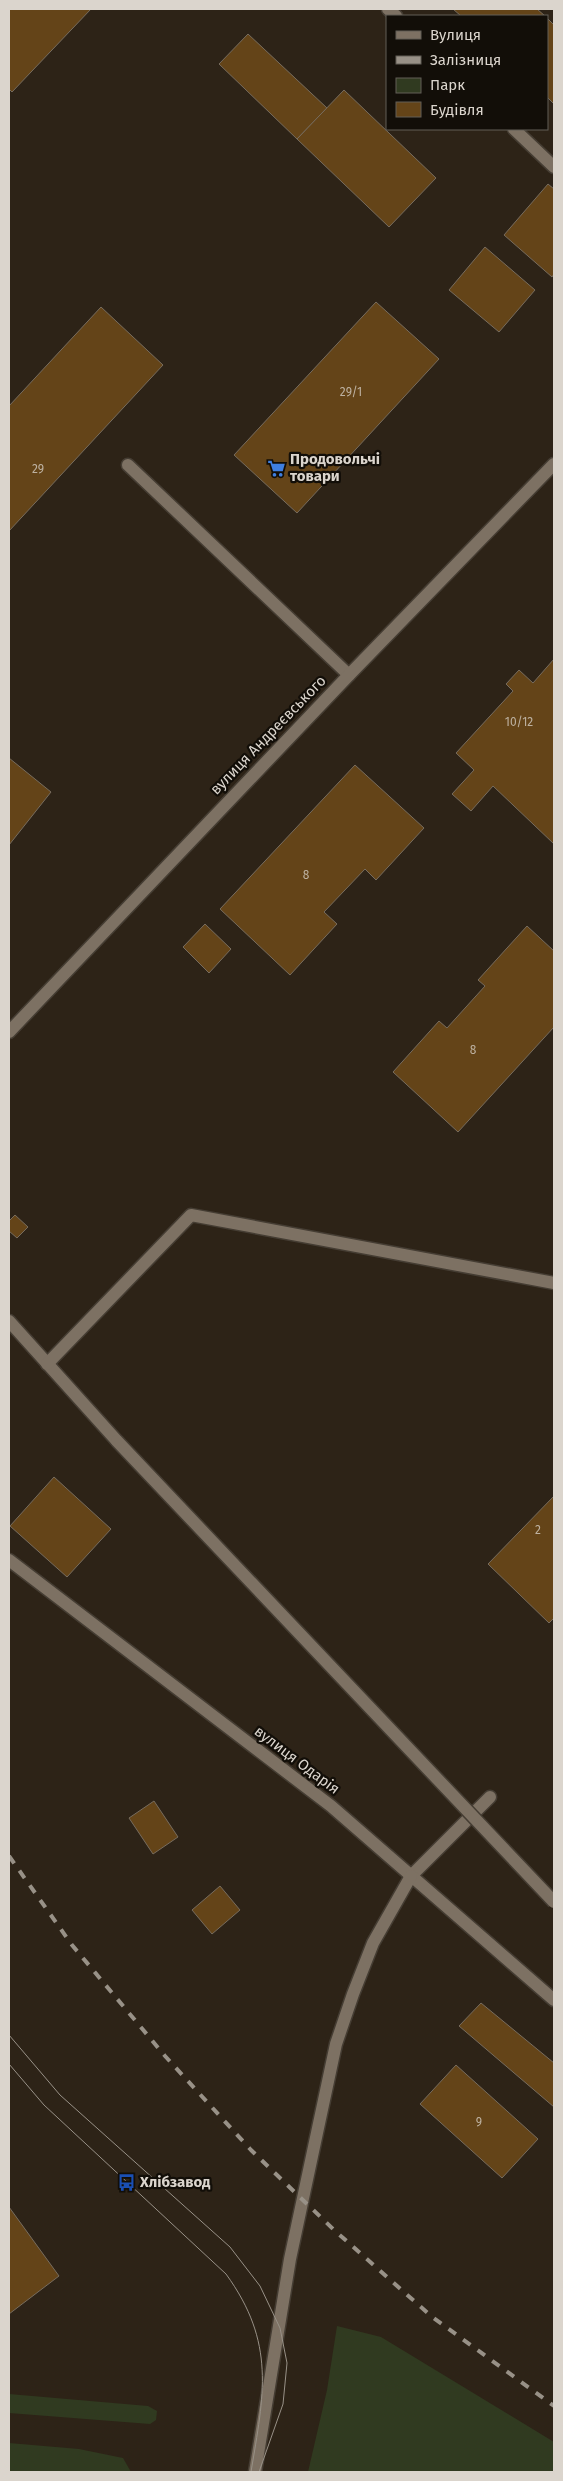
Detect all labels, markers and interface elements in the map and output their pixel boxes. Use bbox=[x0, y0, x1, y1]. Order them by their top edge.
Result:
legend bbox=[386, 15, 548, 130]
text: Вулиця bbox=[430, 26, 481, 44]
text: Залізниця bbox=[430, 51, 501, 69]
text: Парк bbox=[430, 76, 465, 94]
text: Будівля bbox=[430, 101, 484, 119]
house number: 29/1 bbox=[340, 385, 362, 399]
place label: Продовольчі товари bbox=[290, 450, 380, 485]
supermarket icon: Продовольчі товари bbox=[266, 458, 286, 478]
house number: 29 bbox=[32, 462, 44, 476]
street label: вулиця Андреєвського bbox=[206, 672, 330, 798]
house number: 10/12 bbox=[505, 715, 533, 729]
house number: 8 bbox=[303, 868, 310, 882]
house number: 8 bbox=[470, 1043, 477, 1057]
house number: 2 bbox=[535, 1523, 541, 1537]
street label: вулиця Одарія bbox=[251, 1722, 343, 1798]
house number: 9 bbox=[476, 2115, 482, 2129]
bus stop icon: Хлібзавод bbox=[116, 2172, 136, 2192]
place label: Хлібзавод bbox=[139, 2173, 211, 2191]

